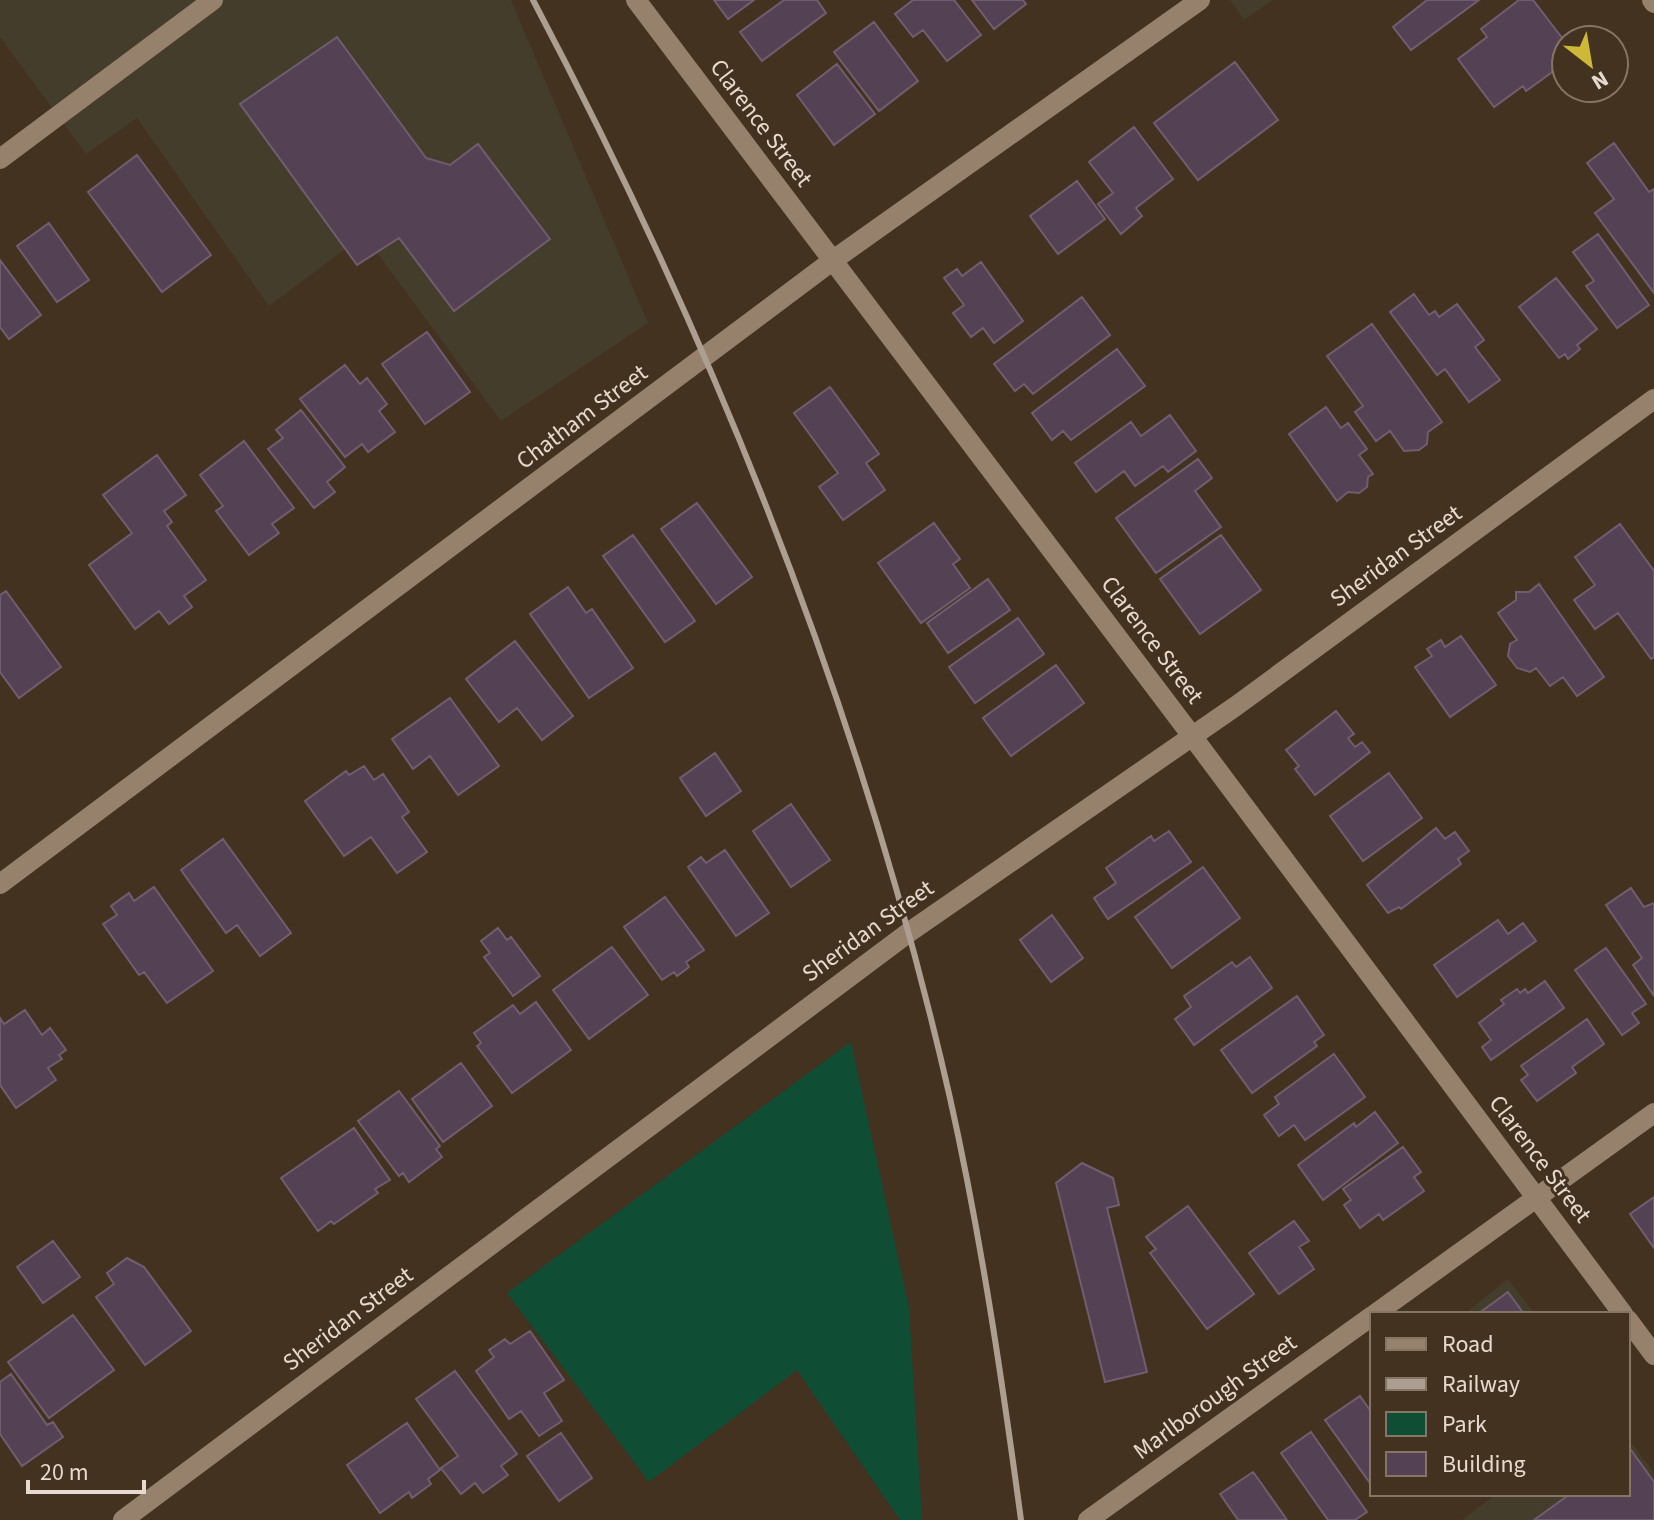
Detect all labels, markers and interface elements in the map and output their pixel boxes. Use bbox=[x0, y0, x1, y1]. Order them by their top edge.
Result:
north arrow bbox=[1550, 24, 1630, 104]
street label: Clarence Street bbox=[701, 52, 821, 194]
text: N bbox=[1585, 63, 1614, 98]
street label: Chatham Street bbox=[509, 356, 655, 478]
street label: Sheridan Street bbox=[1323, 496, 1469, 616]
street label: Clarence Street bbox=[1092, 569, 1212, 711]
street label: Sheridan Street bbox=[795, 871, 941, 991]
street label: Clarence Street bbox=[1480, 1088, 1600, 1230]
street label: Sheridan Street bbox=[275, 1258, 421, 1380]
legend bbox=[1370, 1312, 1630, 1496]
street label: Marlborough Street bbox=[1126, 1326, 1304, 1468]
text: Road bbox=[1442, 1327, 1494, 1362]
text: Railway bbox=[1442, 1367, 1520, 1402]
text: Park bbox=[1442, 1407, 1487, 1442]
scale bar bbox=[28, 1444, 144, 1494]
text: Building bbox=[1442, 1447, 1526, 1482]
text: 20 m bbox=[40, 1455, 89, 1490]

